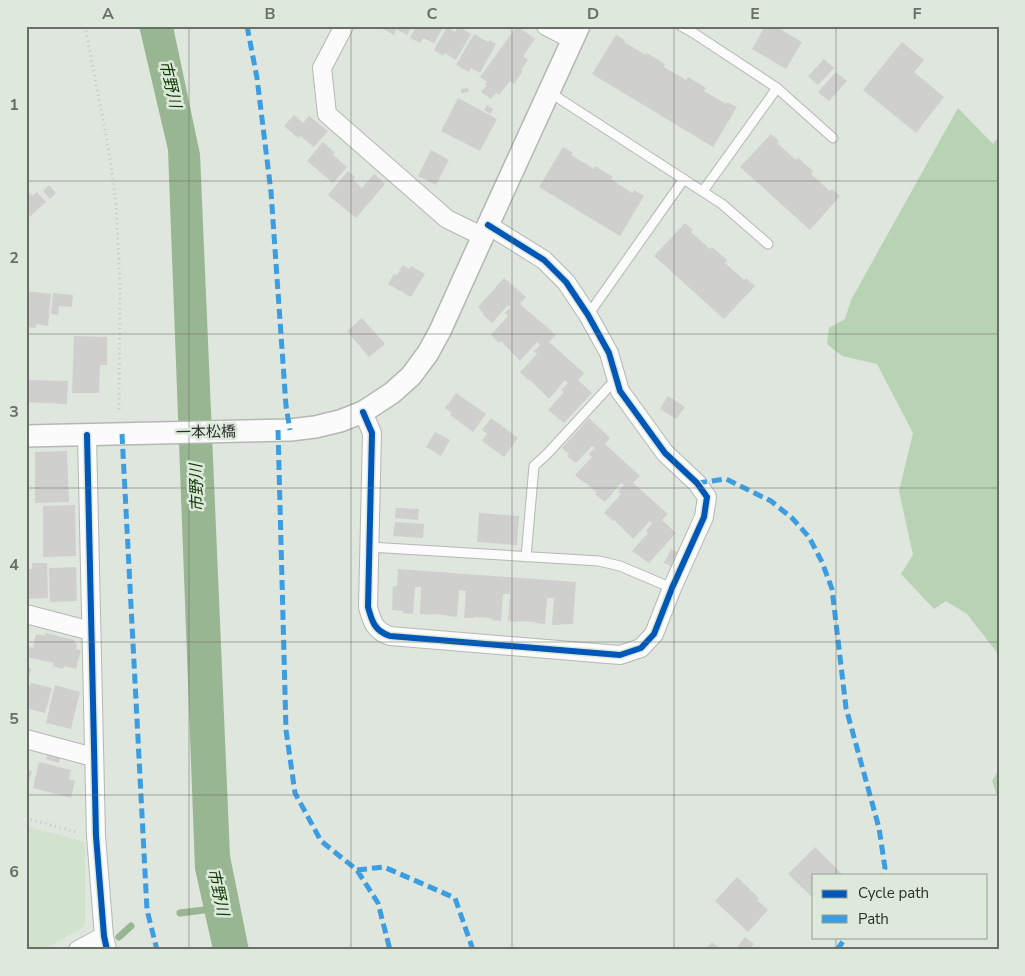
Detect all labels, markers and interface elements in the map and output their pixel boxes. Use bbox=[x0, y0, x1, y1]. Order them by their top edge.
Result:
text: A bbox=[102, 3, 114, 25]
text: B bbox=[264, 3, 276, 25]
text: C bbox=[427, 3, 438, 25]
text: D bbox=[587, 3, 599, 25]
text: E bbox=[750, 3, 760, 25]
text: F bbox=[913, 3, 922, 25]
water label: 市野川 bbox=[154, 58, 187, 112]
text: 1 bbox=[9, 94, 19, 116]
text: 2 bbox=[9, 247, 19, 269]
text: 3 bbox=[9, 401, 19, 423]
street label: 一本松橋 bbox=[176, 421, 236, 443]
water label: 市野川 bbox=[185, 462, 209, 512]
text: 4 bbox=[9, 554, 19, 576]
text: 5 bbox=[9, 708, 19, 730]
text: 6 bbox=[9, 861, 19, 883]
water label: 市野川 bbox=[202, 866, 234, 920]
legend bbox=[812, 874, 988, 938]
text: Cycle path bbox=[858, 883, 929, 903]
text: Path bbox=[858, 909, 889, 929]

